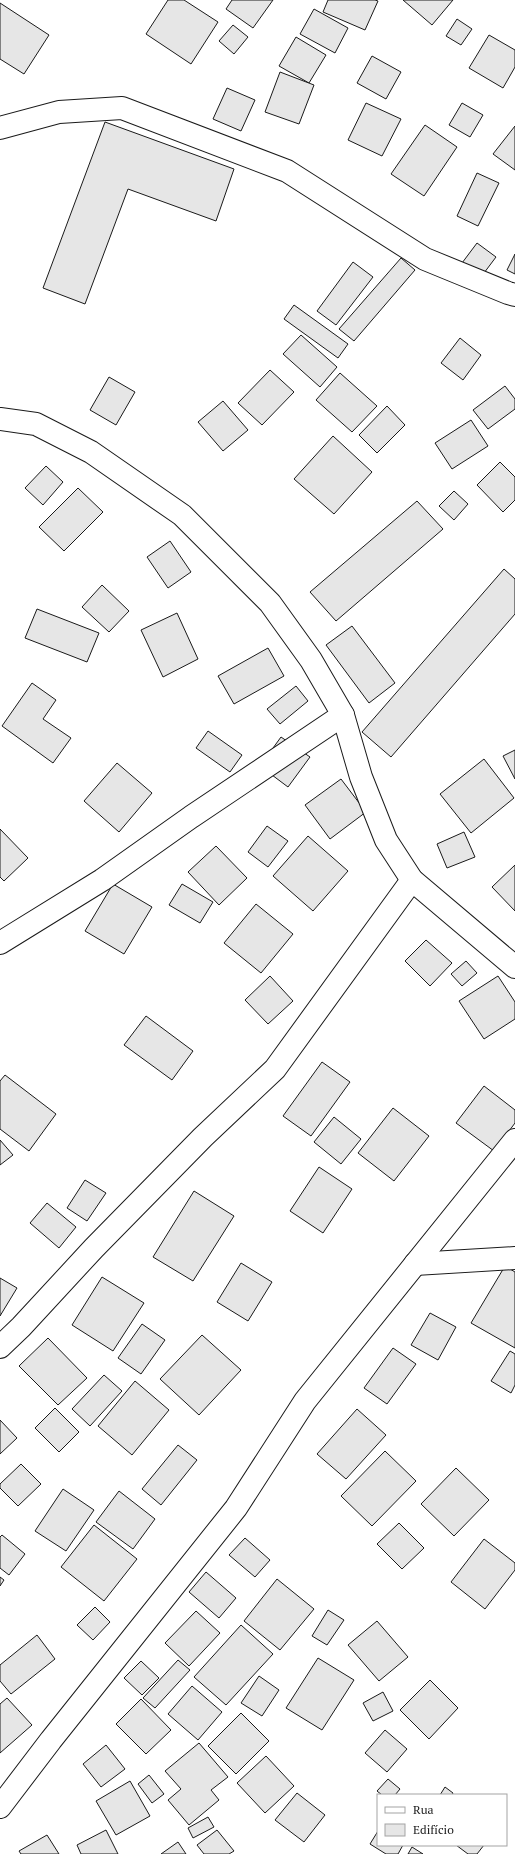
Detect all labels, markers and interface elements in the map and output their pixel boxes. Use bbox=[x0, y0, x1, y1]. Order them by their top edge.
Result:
legend bbox=[377, 1794, 507, 1846]
text: Rua bbox=[413, 1802, 434, 1817]
text: Edifício bbox=[413, 1822, 454, 1837]

